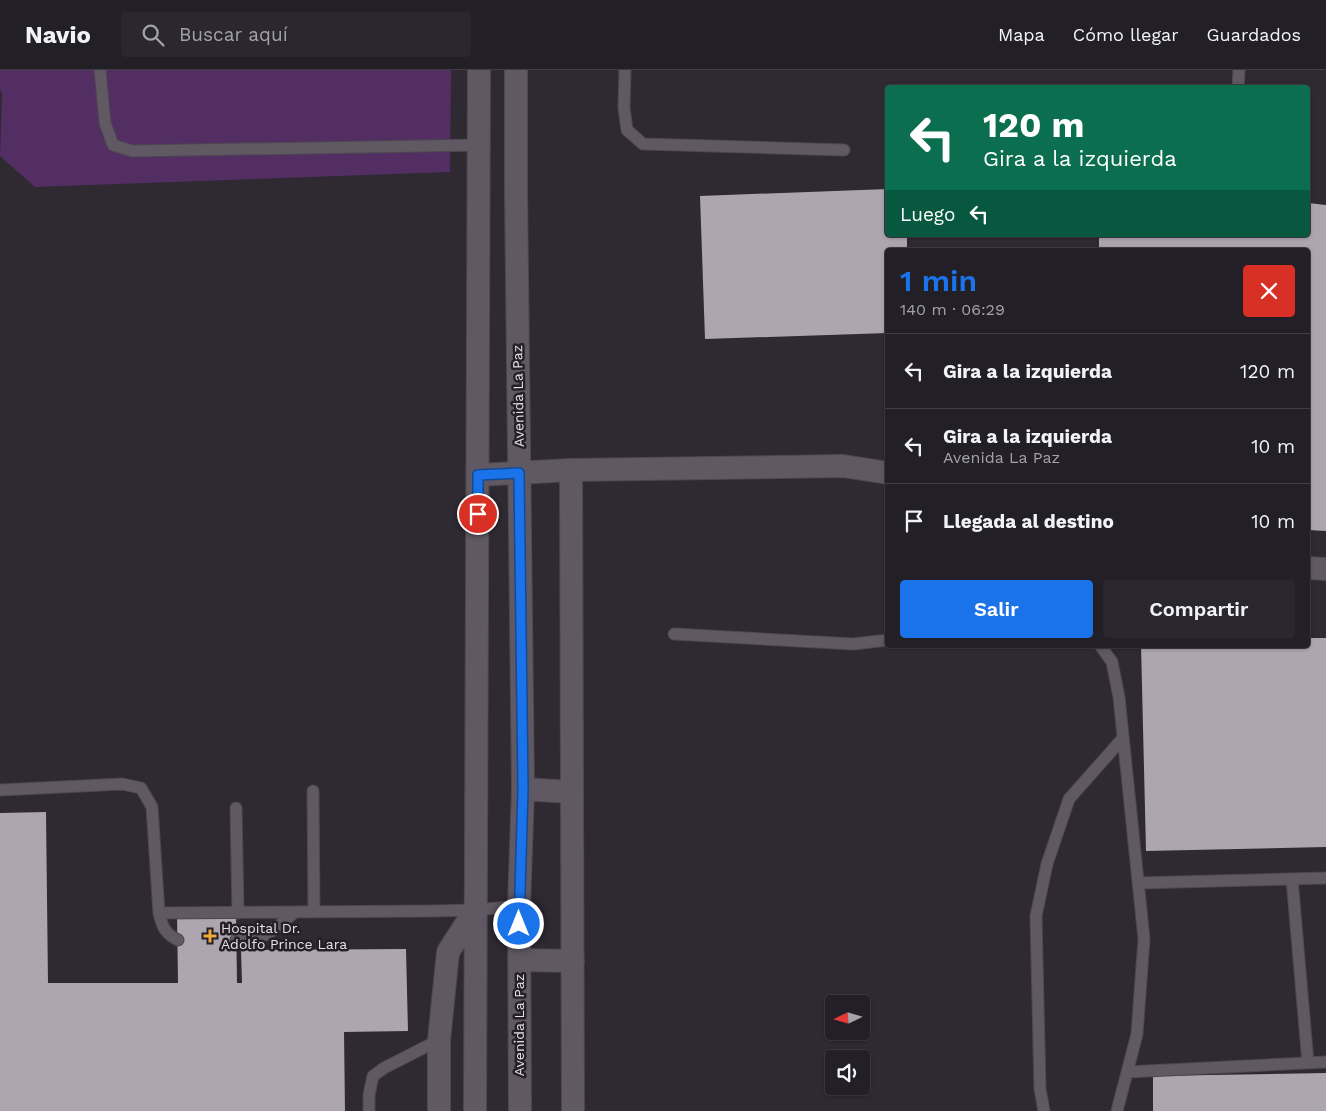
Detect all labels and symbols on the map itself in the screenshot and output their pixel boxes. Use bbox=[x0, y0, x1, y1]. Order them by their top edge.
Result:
street label: Avenida La Paz bbox=[509, 345, 527, 447]
pin bbox=[457, 493, 499, 535]
position arrow bbox=[492, 897, 544, 949]
place label: Hospital Dr. Adolfo Prince Lara bbox=[221, 920, 347, 952]
marker: Hospital Dr. Adolfo Prince Lara bbox=[203, 929, 217, 943]
street label: Avenida La Paz bbox=[511, 974, 527, 1076]
north arrow bbox=[825, 995, 870, 1040]

